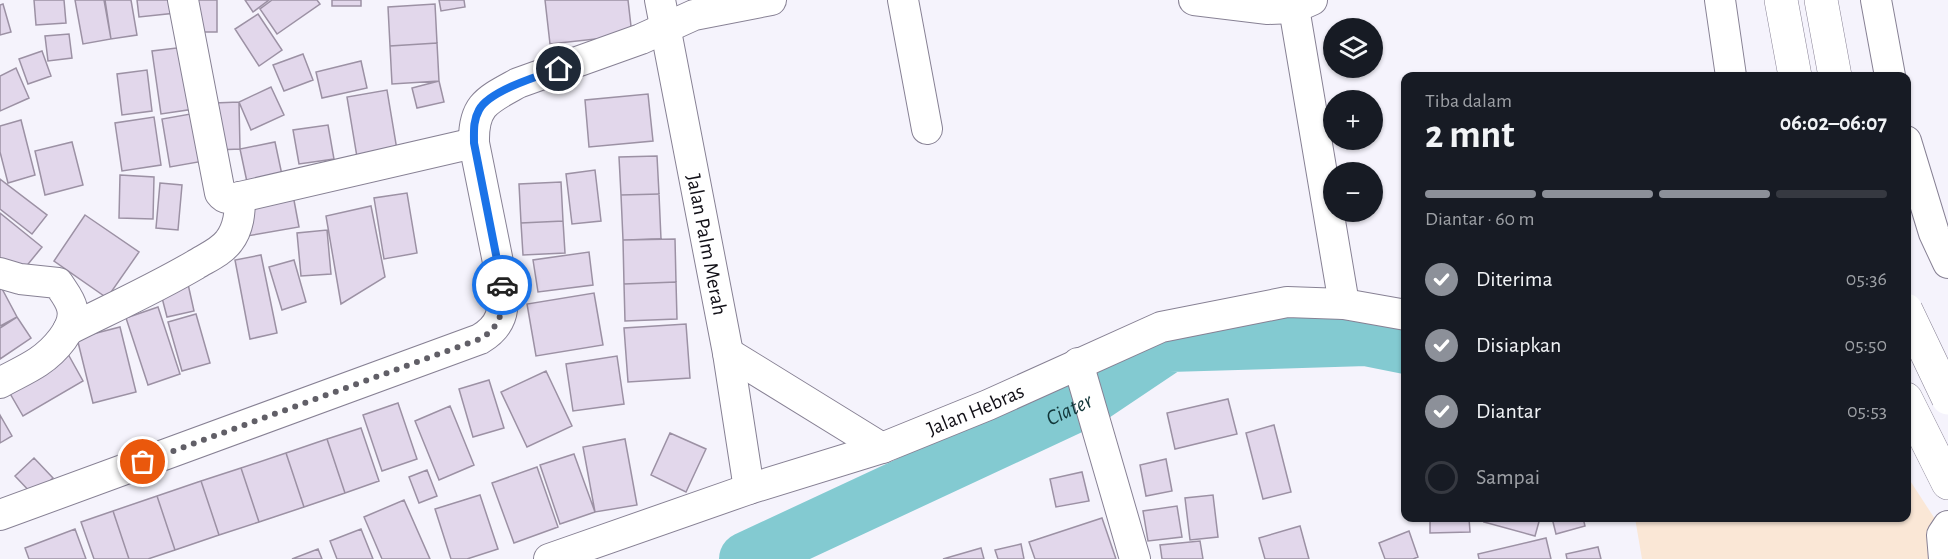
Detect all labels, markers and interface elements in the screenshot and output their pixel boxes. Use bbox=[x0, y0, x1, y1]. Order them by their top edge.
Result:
map controls bbox=[1323, 18, 1383, 222]
button: layers bbox=[1323, 18, 1383, 78]
pin bbox=[533, 43, 584, 94]
icon: home bbox=[542, 52, 575, 85]
button: + bbox=[1323, 90, 1383, 150]
text: Tiba dalam bbox=[1425, 91, 1512, 111]
text: 06:02–06:07 bbox=[1780, 112, 1887, 134]
text: 2 mnt bbox=[1425, 116, 1514, 155]
button: − bbox=[1323, 162, 1383, 222]
street label: Jalan Palm Merah bbox=[683, 172, 730, 317]
text: Diantar · 60 m bbox=[1425, 209, 1534, 229]
courier bbox=[472, 255, 532, 315]
icon: check bbox=[1425, 263, 1458, 296]
text: Diterima bbox=[1476, 268, 1553, 290]
icon: car bbox=[486, 269, 519, 302]
text: 05:36 bbox=[1846, 269, 1887, 289]
icon: check bbox=[1425, 329, 1458, 362]
text: Disiapkan bbox=[1476, 334, 1561, 356]
text: 05:50 bbox=[1845, 335, 1887, 355]
street label: Jalan Hebras bbox=[924, 380, 1027, 440]
water label: Ciater bbox=[1043, 389, 1097, 430]
icon: check bbox=[1425, 395, 1458, 428]
text: Diantar bbox=[1476, 400, 1541, 422]
text: 05:53 bbox=[1847, 401, 1887, 421]
pin bbox=[117, 436, 168, 487]
icon: bag bbox=[126, 445, 159, 478]
text: Sampai bbox=[1476, 466, 1540, 488]

